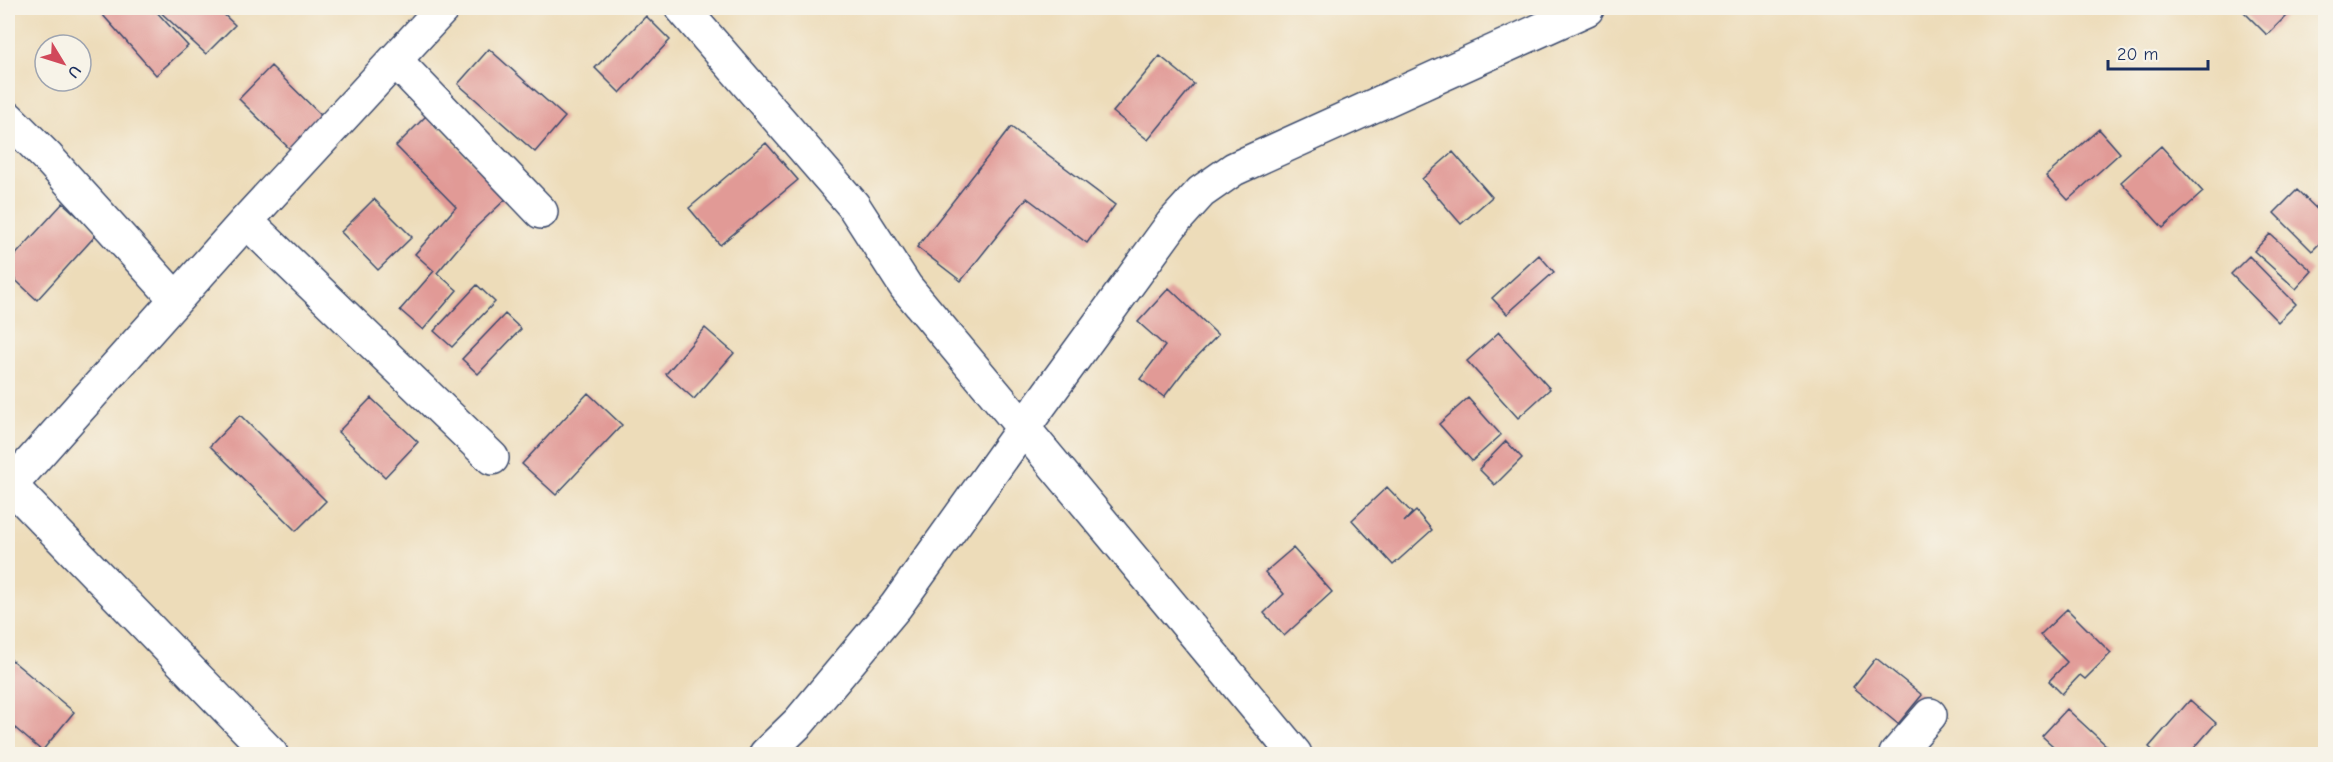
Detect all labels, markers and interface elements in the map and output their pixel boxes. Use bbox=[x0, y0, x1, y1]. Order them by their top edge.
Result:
north arrow bbox=[33, 33, 93, 93]
scale bar bbox=[2108, 33, 2208, 71]
text: 20 m bbox=[2117, 44, 2158, 65]
text: U bbox=[64, 62, 84, 81]

